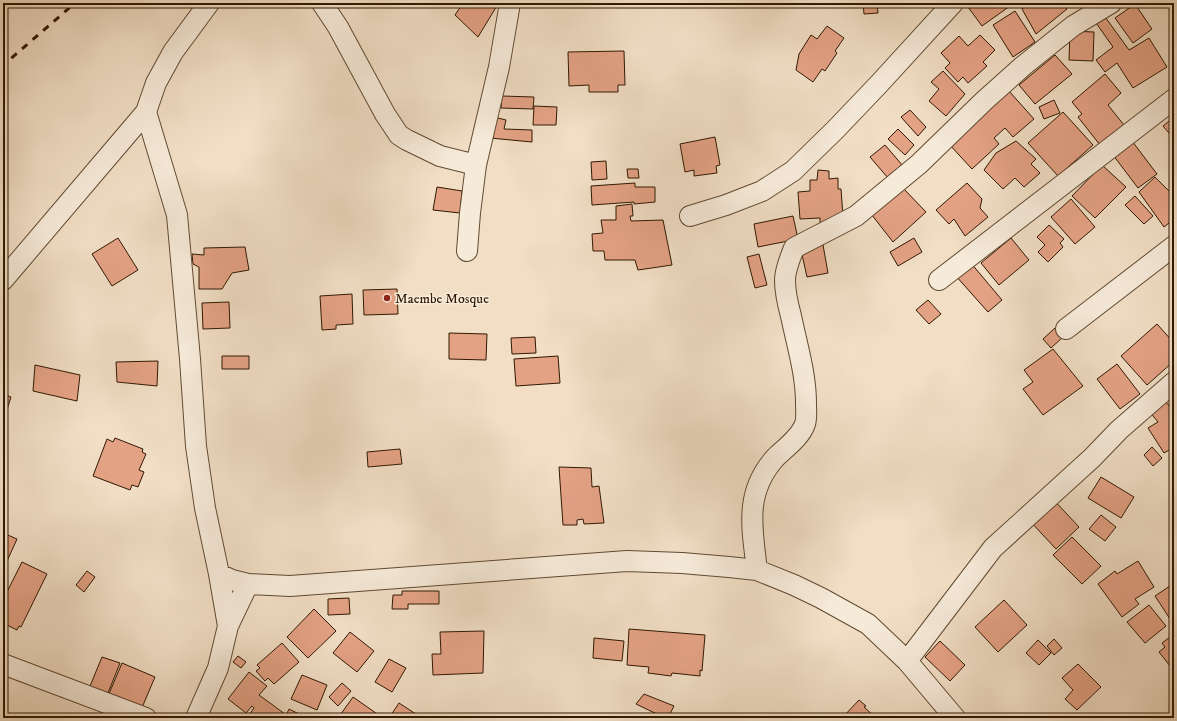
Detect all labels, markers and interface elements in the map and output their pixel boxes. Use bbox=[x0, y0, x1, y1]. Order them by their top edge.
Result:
place label: Maembe Mosque bbox=[395, 290, 489, 308]
marker: Maembe Mosque bbox=[382, 293, 392, 303]

